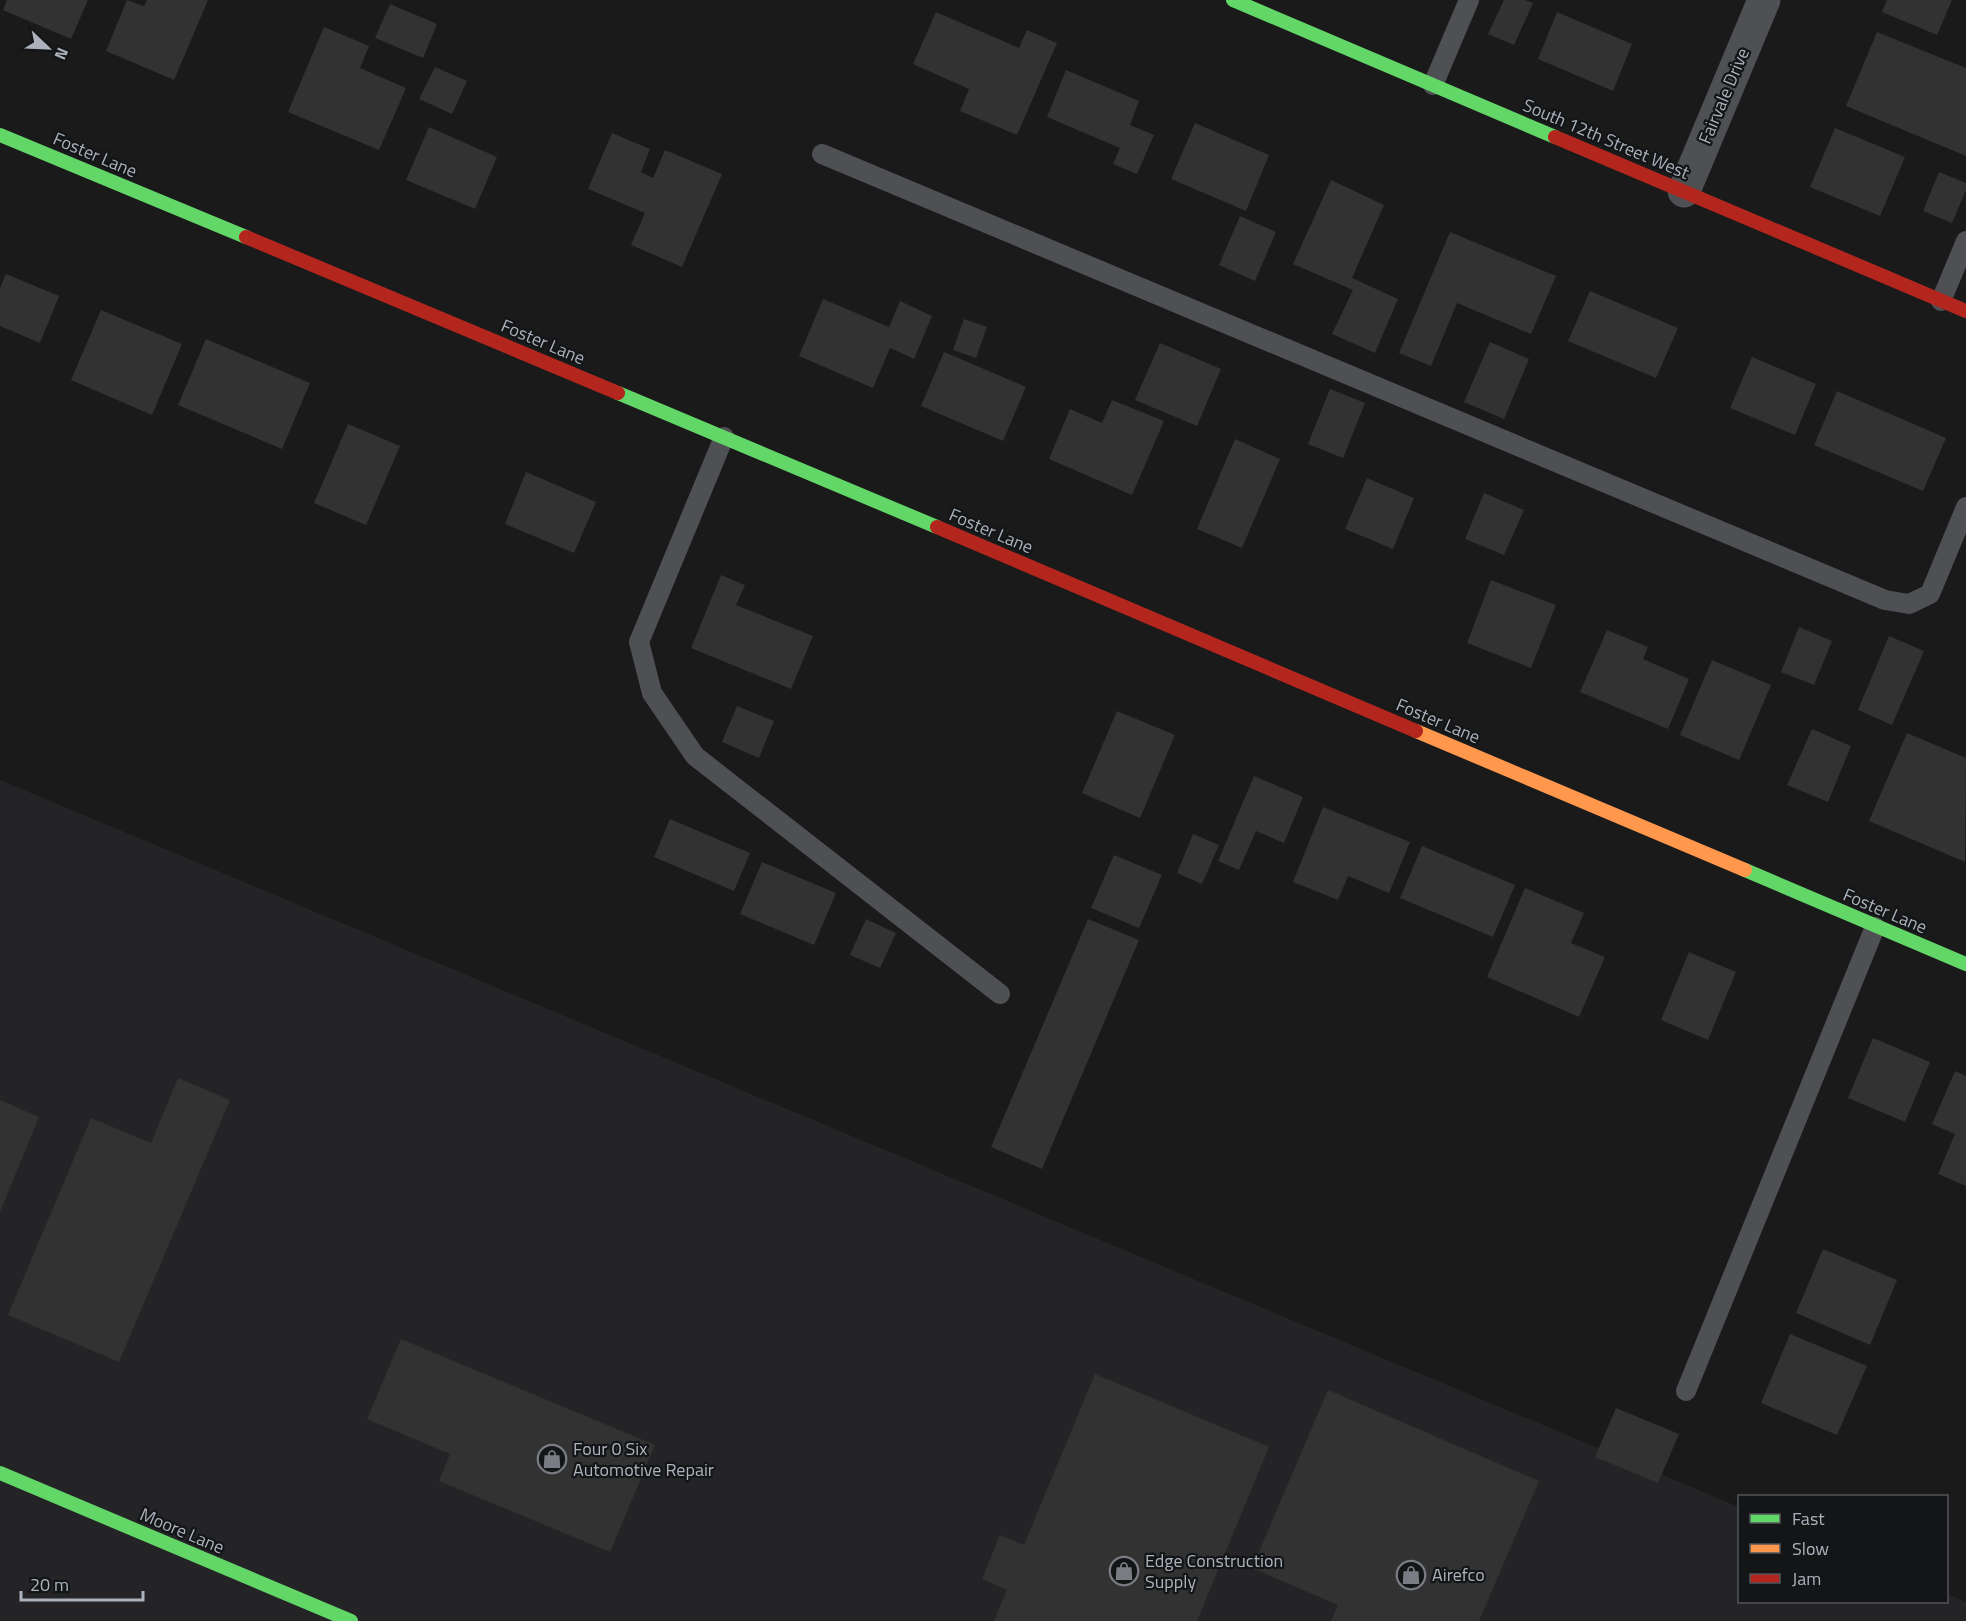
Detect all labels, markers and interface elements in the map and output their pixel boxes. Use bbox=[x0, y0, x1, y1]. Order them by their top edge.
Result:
north arrow bbox=[18, 18, 78, 78]
text: N bbox=[49, 44, 75, 64]
street label: Fairvale Drive bbox=[1691, 44, 1756, 148]
street label: South 12th Street West bbox=[1519, 91, 1694, 186]
street label: Foster Lane bbox=[49, 125, 141, 184]
street label: Foster Lane bbox=[497, 312, 589, 371]
street label: Foster Lane bbox=[945, 501, 1037, 560]
street label: Foster Lane bbox=[1392, 691, 1484, 750]
street label: Foster Lane bbox=[1839, 881, 1931, 940]
place label: Four 0 Six Automotive Repair bbox=[573, 1435, 714, 1483]
shop icon: Four 0 Six Automotive Repair bbox=[536, 1443, 568, 1475]
legend bbox=[1738, 1495, 1948, 1603]
street label: Moore Lane bbox=[136, 1501, 229, 1560]
text: Fast bbox=[1792, 1505, 1825, 1532]
text: Slow bbox=[1792, 1535, 1829, 1562]
place label: Edge Construction Supply bbox=[1145, 1547, 1283, 1595]
shop icon: Edge Construction Supply bbox=[1108, 1555, 1140, 1587]
shop icon: Airefco bbox=[1395, 1559, 1427, 1591]
place label: Airefco bbox=[1432, 1561, 1485, 1588]
scale bar bbox=[21, 1564, 142, 1602]
text: Jam bbox=[1792, 1565, 1821, 1592]
text: 20 m bbox=[30, 1571, 69, 1598]

